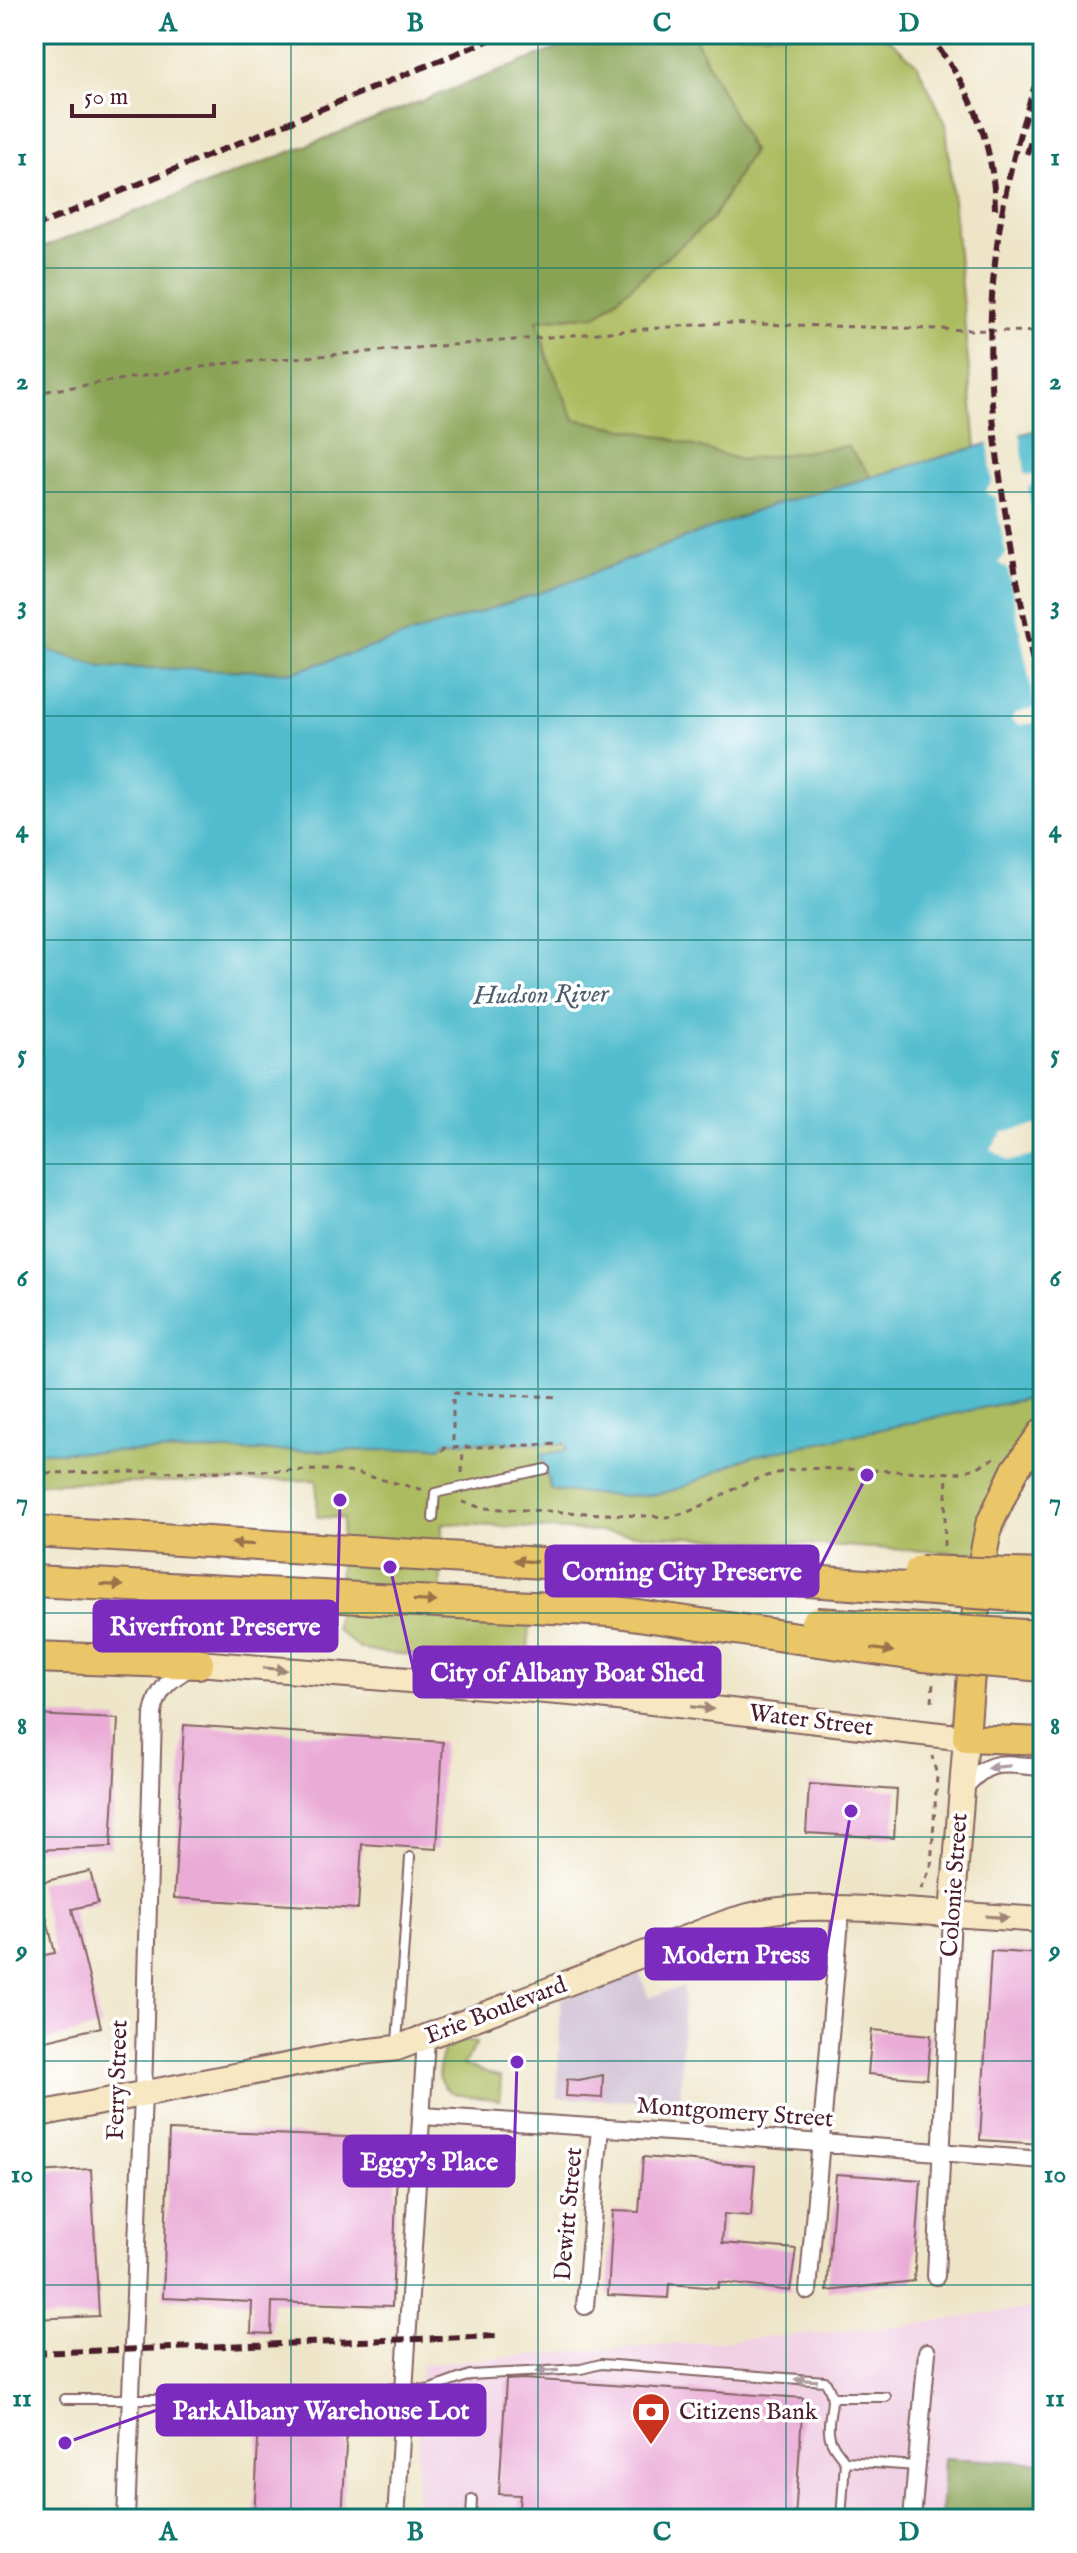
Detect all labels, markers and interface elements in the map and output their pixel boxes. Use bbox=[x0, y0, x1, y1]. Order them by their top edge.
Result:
text: A bbox=[158, 7, 178, 40]
text: B bbox=[406, 7, 424, 40]
text: C bbox=[653, 7, 672, 40]
text: D bbox=[899, 7, 920, 40]
scale bar bbox=[72, 68, 214, 118]
text: 50 m bbox=[84, 82, 128, 113]
text: 1 bbox=[17, 141, 27, 174]
text: 1 bbox=[1050, 141, 1060, 174]
text: 2 bbox=[16, 365, 28, 398]
text: 2 bbox=[1049, 365, 1061, 398]
text: 3 bbox=[17, 589, 27, 622]
text: 3 bbox=[1050, 589, 1060, 622]
text: 4 bbox=[16, 813, 30, 846]
text: 4 bbox=[1049, 813, 1063, 846]
water label: Hudson River bbox=[472, 977, 610, 1013]
text: 5 bbox=[17, 1038, 27, 1071]
text: 5 bbox=[1050, 1038, 1060, 1071]
text: 6 bbox=[17, 1262, 29, 1295]
text: 6 bbox=[1050, 1262, 1062, 1295]
text: 7 bbox=[16, 1486, 28, 1519]
text: 7 bbox=[1049, 1486, 1061, 1519]
one-way arrow bbox=[230, 1537, 255, 1550]
callout: Corning City Preserve bbox=[546, 1546, 818, 1596]
one-way arrow bbox=[512, 1554, 537, 1567]
text: Corning City Preserve bbox=[562, 1556, 802, 1589]
one-way arrow bbox=[100, 1579, 125, 1592]
one-way arrow bbox=[413, 1595, 438, 1608]
callout: Riverfront Preserve bbox=[94, 1601, 337, 1651]
text: Riverfront Preserve bbox=[109, 1611, 321, 1644]
one-way arrow bbox=[869, 1644, 894, 1657]
callout: City of Albany Boat Shed bbox=[414, 1647, 720, 1697]
text: City of Albany Boat Shed bbox=[430, 1657, 705, 1690]
one-way arrow bbox=[263, 1663, 288, 1676]
street label: Water Street bbox=[747, 1698, 875, 1744]
one-way arrow bbox=[690, 1702, 715, 1715]
text: 8 bbox=[17, 1710, 27, 1743]
text: 8 bbox=[1050, 1710, 1060, 1743]
one-way arrow bbox=[986, 1760, 1011, 1773]
street label: Colonie Street bbox=[935, 1812, 975, 1958]
one-way arrow bbox=[985, 1911, 1010, 1924]
callout: Modern Press bbox=[646, 1929, 826, 1979]
text: 9 bbox=[15, 1934, 28, 1967]
text: 9 bbox=[1048, 1934, 1061, 1967]
text: Modern Press bbox=[662, 1939, 810, 1972]
street label: Erie Boulevard bbox=[421, 1970, 571, 2052]
street label: Ferry Street bbox=[100, 2019, 136, 2141]
street label: Montgomery Street bbox=[636, 2091, 834, 2135]
callout: Eggy's Place bbox=[344, 2136, 514, 2186]
text: Eggy's Place bbox=[360, 2146, 498, 2179]
street label: Dewitt Street bbox=[548, 2146, 590, 2282]
text: 10 bbox=[11, 2158, 33, 2191]
text: 10 bbox=[1044, 2158, 1066, 2191]
one-way arrow bbox=[534, 2365, 559, 2378]
one-way arrow bbox=[793, 2373, 818, 2386]
text: 11 bbox=[12, 2382, 32, 2415]
text: 11 bbox=[1045, 2382, 1065, 2415]
callout: ParkAlbany Warehouse Lot bbox=[157, 2385, 485, 2435]
bank icon: Citizens Bank bbox=[630, 2391, 672, 2446]
text: ParkAlbany Warehouse Lot bbox=[173, 2395, 470, 2428]
place label: Citizens Bank bbox=[679, 2397, 818, 2428]
text: A bbox=[158, 2516, 178, 2549]
text: B bbox=[406, 2516, 424, 2549]
text: C bbox=[653, 2516, 672, 2549]
text: D bbox=[899, 2516, 920, 2549]

